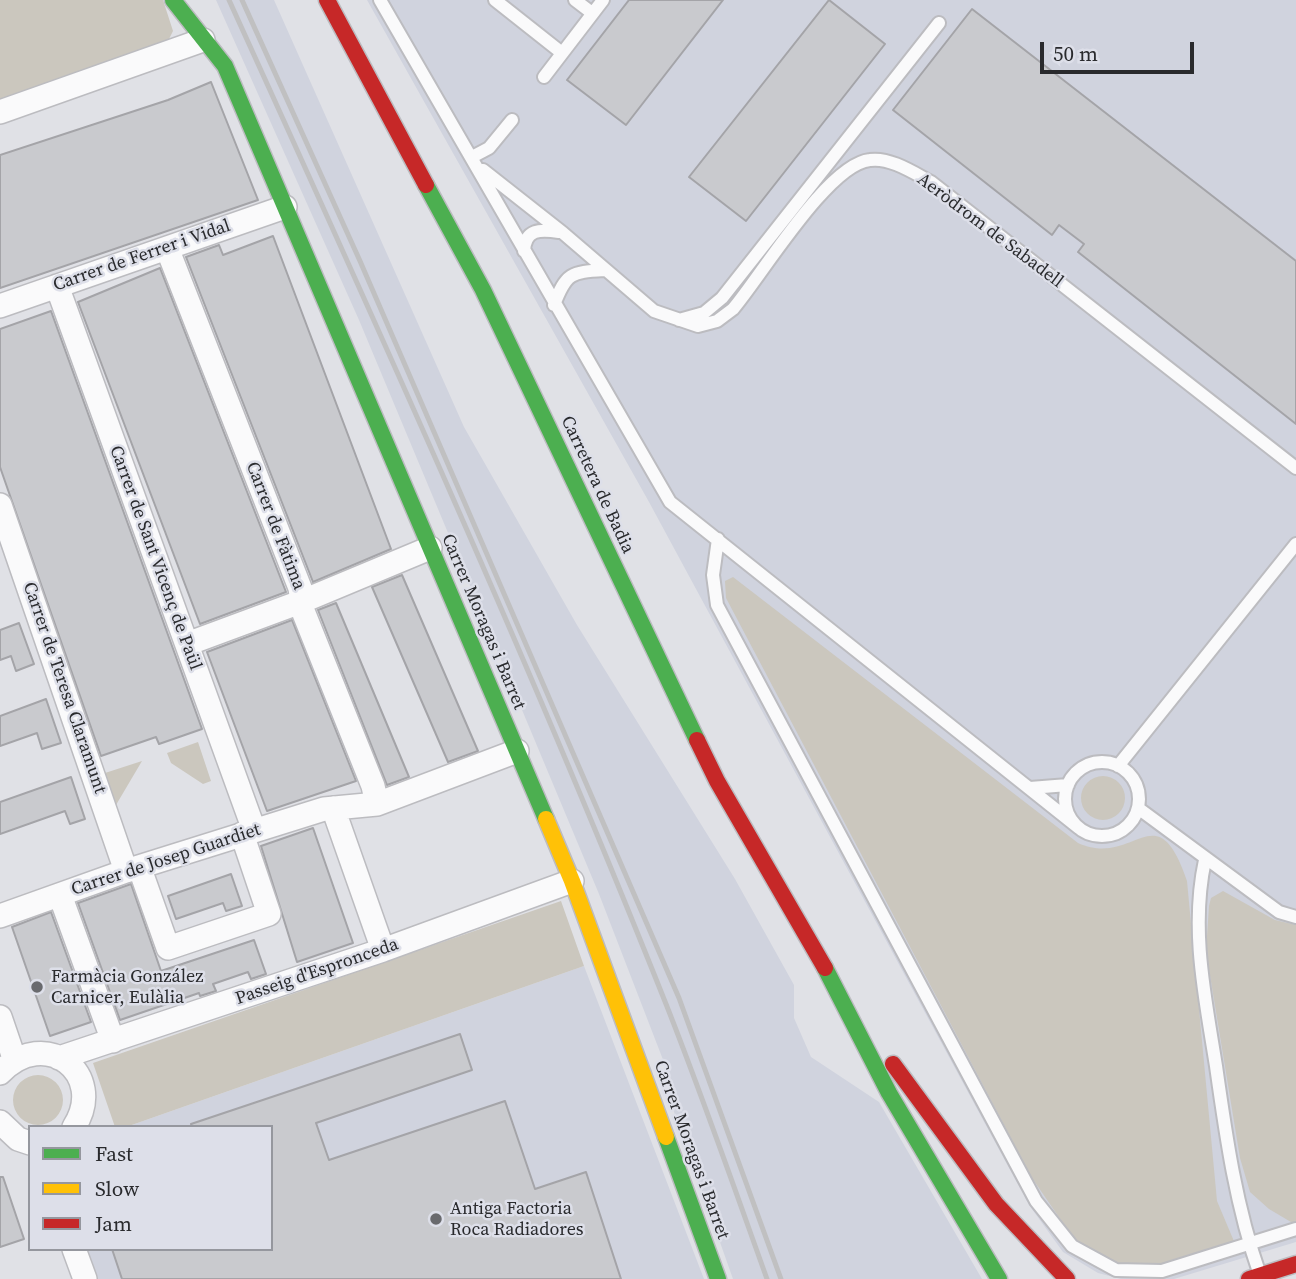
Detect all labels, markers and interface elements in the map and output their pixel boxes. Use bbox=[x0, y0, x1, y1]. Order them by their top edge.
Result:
scale bar bbox=[1044, 28, 1198, 72]
text: 50 m bbox=[1053, 39, 1098, 68]
street label: Aeròdrom de Sabadell bbox=[913, 169, 1067, 293]
street label: Carrer de Ferrer i Vidal bbox=[51, 216, 233, 296]
street label: Carretera de Badia bbox=[556, 413, 638, 557]
street label: Carrer de Sant Vicenç de Paül bbox=[104, 443, 206, 673]
street label: Carrer de Fàtima bbox=[241, 459, 309, 593]
street label: Carrer Moragas i Barret bbox=[436, 531, 530, 713]
street label: Carrer de Teresa Claramunt bbox=[18, 580, 110, 796]
street label: Carrer de Josep Guardiet bbox=[69, 819, 263, 901]
street label: Passeig d'Espronceda bbox=[233, 934, 401, 1010]
place label: Farmàcia González Carnicer, Eulàlia bbox=[51, 966, 203, 1009]
marker: Farmàcia González Carnicer, Eulàlia bbox=[29, 979, 45, 995]
street label: Carrer Moragas i Barret bbox=[649, 1058, 733, 1242]
legend bbox=[28, 1125, 273, 1251]
text: Fast bbox=[95, 1139, 133, 1168]
text: Slow bbox=[95, 1174, 139, 1203]
place label: Antiga Factoria Roca Radiadores bbox=[450, 1198, 584, 1240]
text: Jam bbox=[95, 1209, 132, 1238]
marker: Antiga Factoria Roca Radiadores bbox=[428, 1211, 444, 1227]

